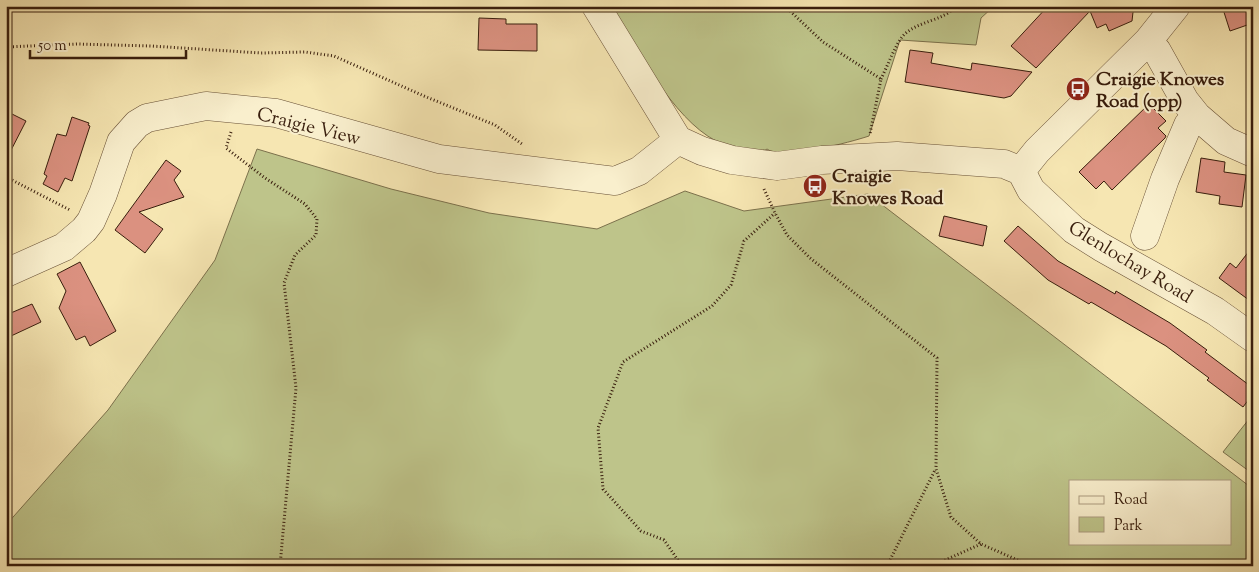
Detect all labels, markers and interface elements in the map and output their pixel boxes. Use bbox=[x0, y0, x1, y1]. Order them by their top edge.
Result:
scale bar bbox=[30, 28, 186, 60]
text: 50 m bbox=[37, 36, 67, 57]
place label: Craigie Knowes Road (opp) bbox=[1096, 67, 1225, 116]
bus stop icon: Craigie Knowes Road (opp) bbox=[1065, 76, 1091, 102]
street label: Craigie View bbox=[254, 102, 363, 153]
place label: Craigie Knowes Road bbox=[832, 164, 944, 213]
bus stop icon: Craigie Knowes Road bbox=[802, 173, 828, 199]
street label: Glenlochay Road bbox=[1062, 215, 1197, 311]
legend bbox=[1069, 480, 1232, 544]
text: Road bbox=[1114, 490, 1148, 511]
text: Park bbox=[1114, 516, 1143, 537]

